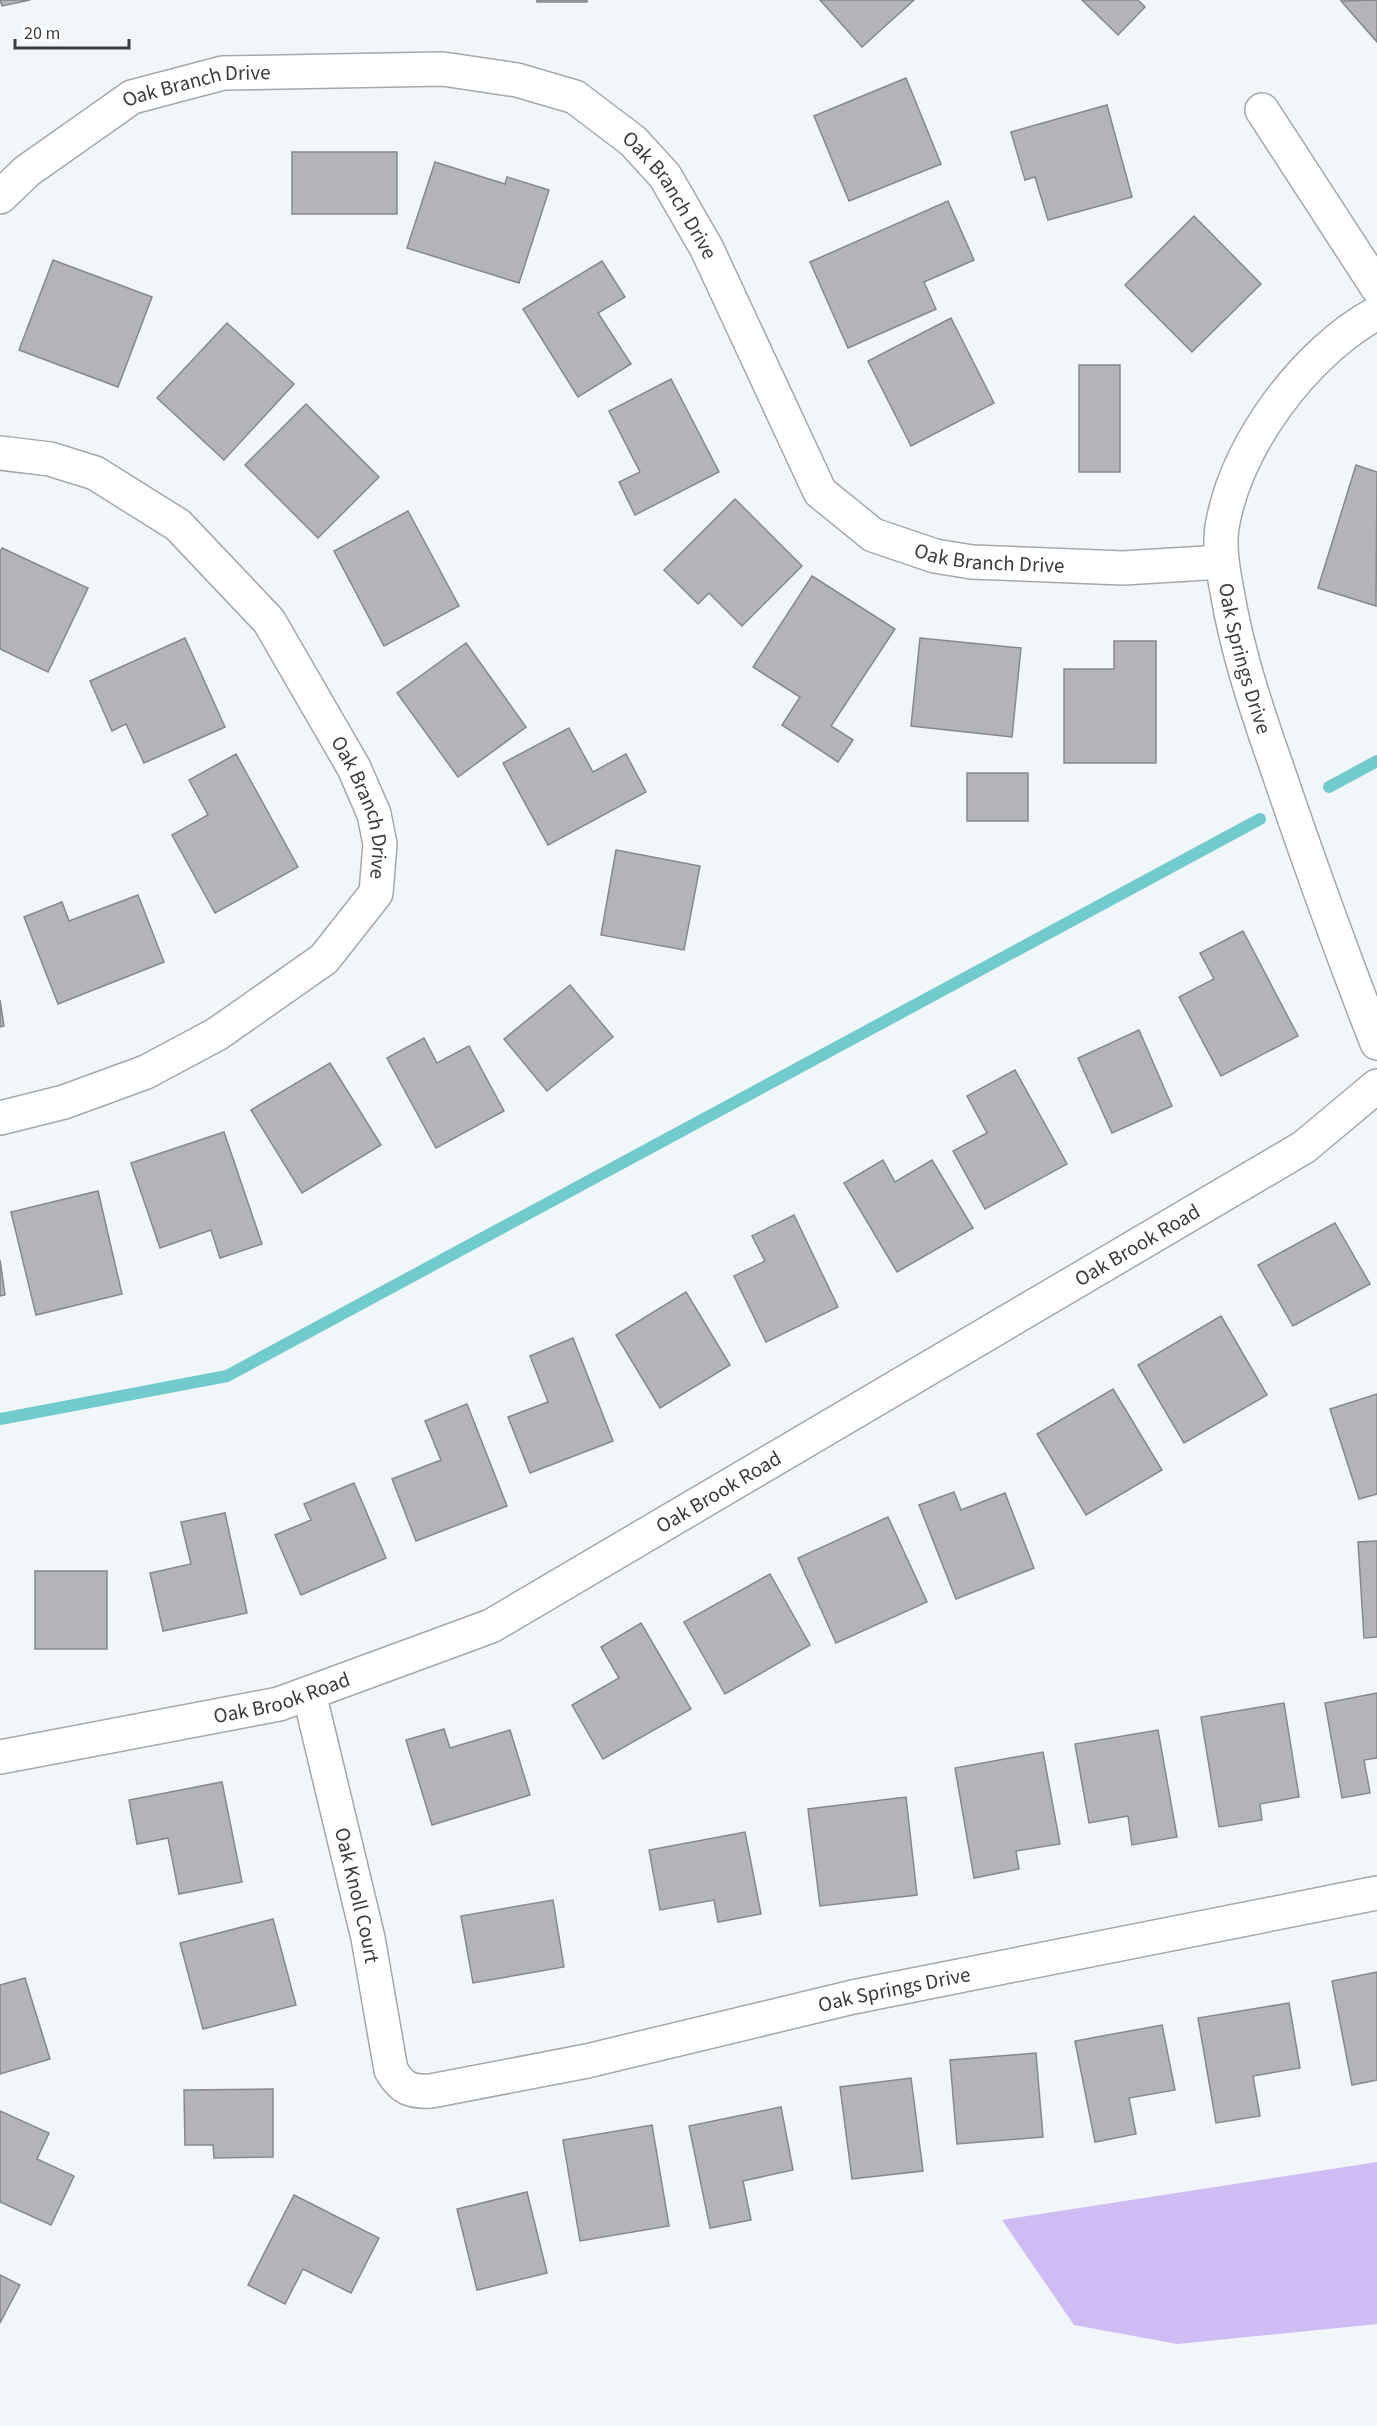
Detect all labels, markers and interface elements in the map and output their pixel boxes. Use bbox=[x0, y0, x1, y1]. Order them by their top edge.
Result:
scale bar bbox=[15, 12, 129, 50]
text: 20 m bbox=[24, 21, 60, 46]
street label: Oak Branch Drive bbox=[116, 57, 271, 115]
street label: Oak Branch Drive bbox=[616, 123, 725, 264]
street label: Oak Branch Drive bbox=[910, 535, 1065, 581]
street label: Oak Springs Drive bbox=[1211, 580, 1279, 738]
street label: Oak Branch Drive bbox=[323, 730, 395, 880]
street label: Oak Brook Road bbox=[1069, 1196, 1206, 1294]
street label: Oak Brook Road bbox=[650, 1443, 787, 1541]
street label: Oak Brook Road bbox=[211, 1664, 354, 1731]
street label: Oak Knoll Court bbox=[327, 1824, 387, 1965]
street label: Oak Springs Drive bbox=[815, 1959, 973, 2020]

